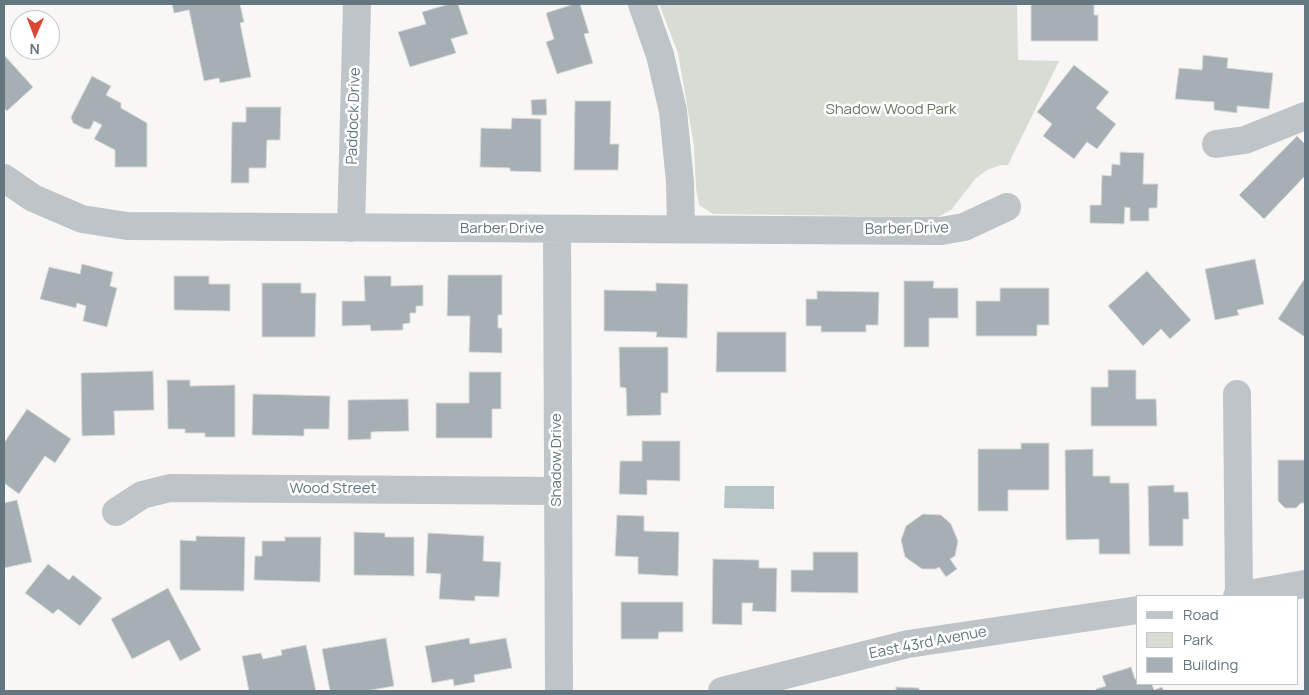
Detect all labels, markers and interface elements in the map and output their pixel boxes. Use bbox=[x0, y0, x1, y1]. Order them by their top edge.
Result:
north arrow bbox=[10, 10, 60, 60]
text: N bbox=[30, 40, 40, 59]
street label: Paddock Drive bbox=[343, 67, 365, 165]
park label: Shadow Wood Park bbox=[825, 101, 957, 119]
street label: Barber Drive bbox=[865, 219, 949, 239]
street label: Barber Drive bbox=[460, 220, 544, 238]
street label: Shadow Drive bbox=[548, 413, 566, 507]
street label: Wood Street bbox=[290, 480, 376, 498]
legend bbox=[1136, 595, 1299, 685]
text: Road bbox=[1183, 604, 1219, 625]
street label: East 43rd Avenue bbox=[868, 623, 988, 663]
text: Park bbox=[1183, 629, 1213, 650]
text: Building bbox=[1183, 654, 1238, 675]

